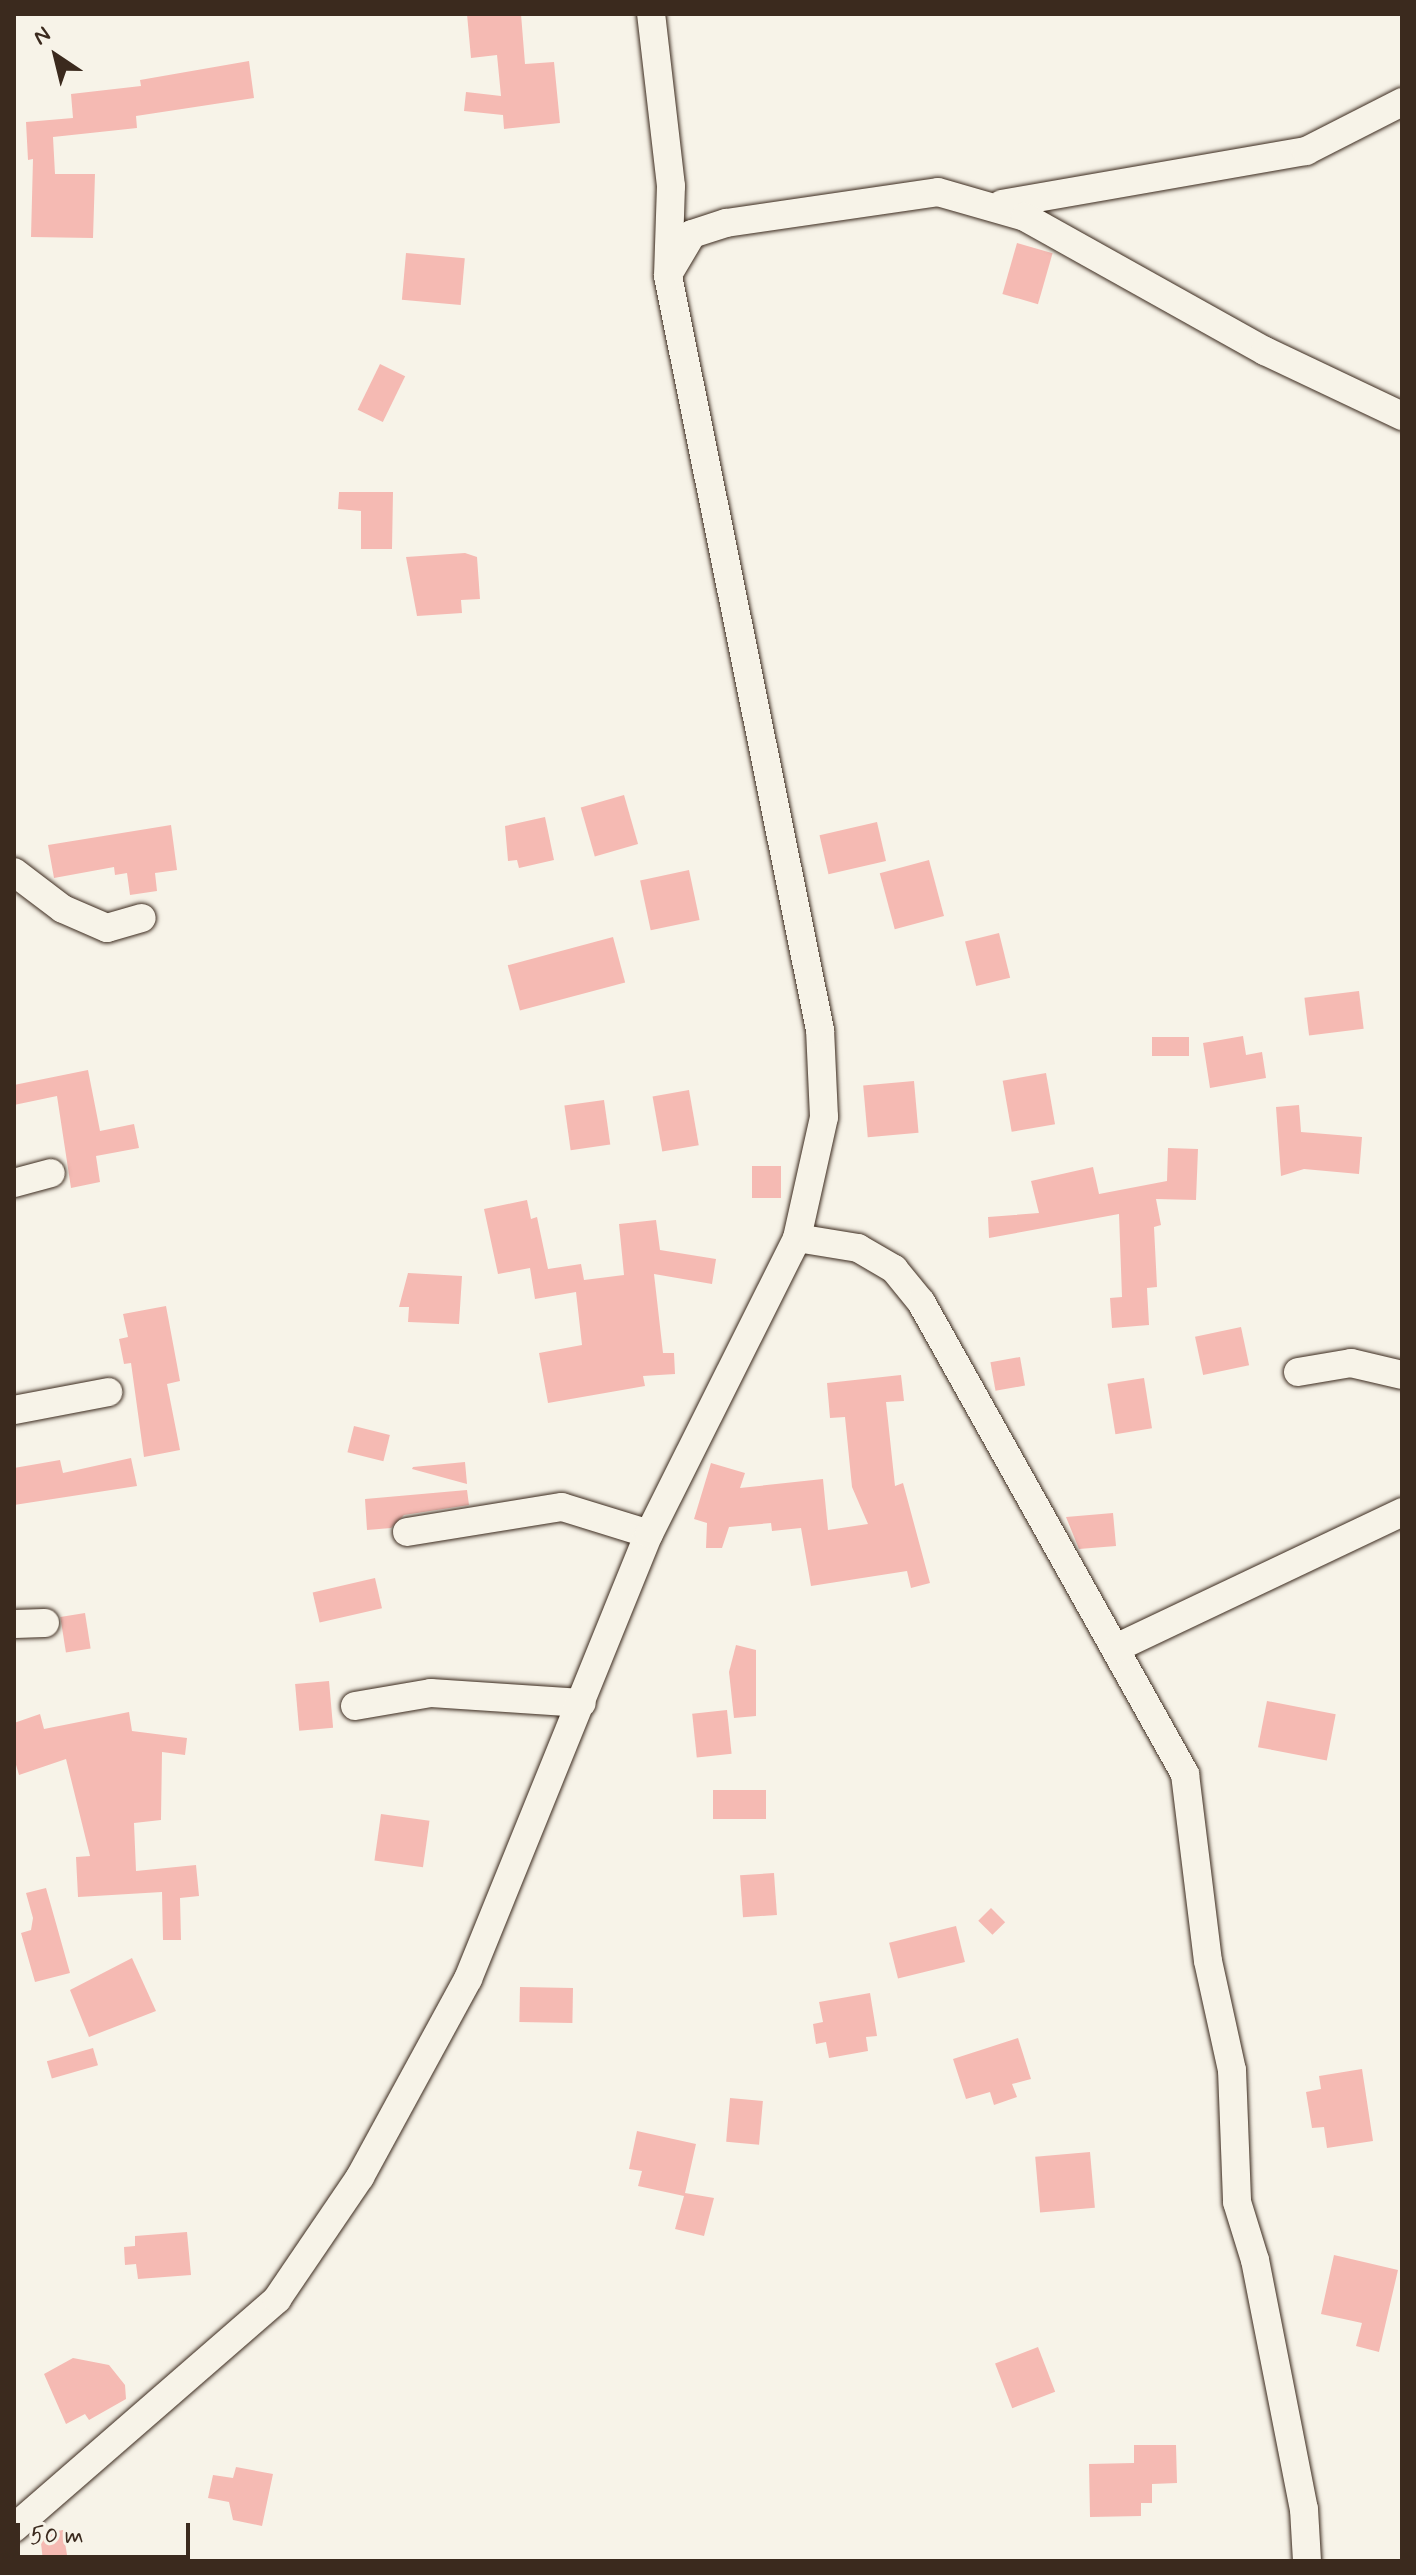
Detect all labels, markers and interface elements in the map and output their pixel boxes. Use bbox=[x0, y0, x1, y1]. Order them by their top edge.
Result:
north arrow bbox=[16, 16, 96, 96]
text: N bbox=[28, 21, 56, 52]
scale bar bbox=[20, 2507, 194, 2557]
text: 50 m bbox=[30, 2521, 84, 2552]

